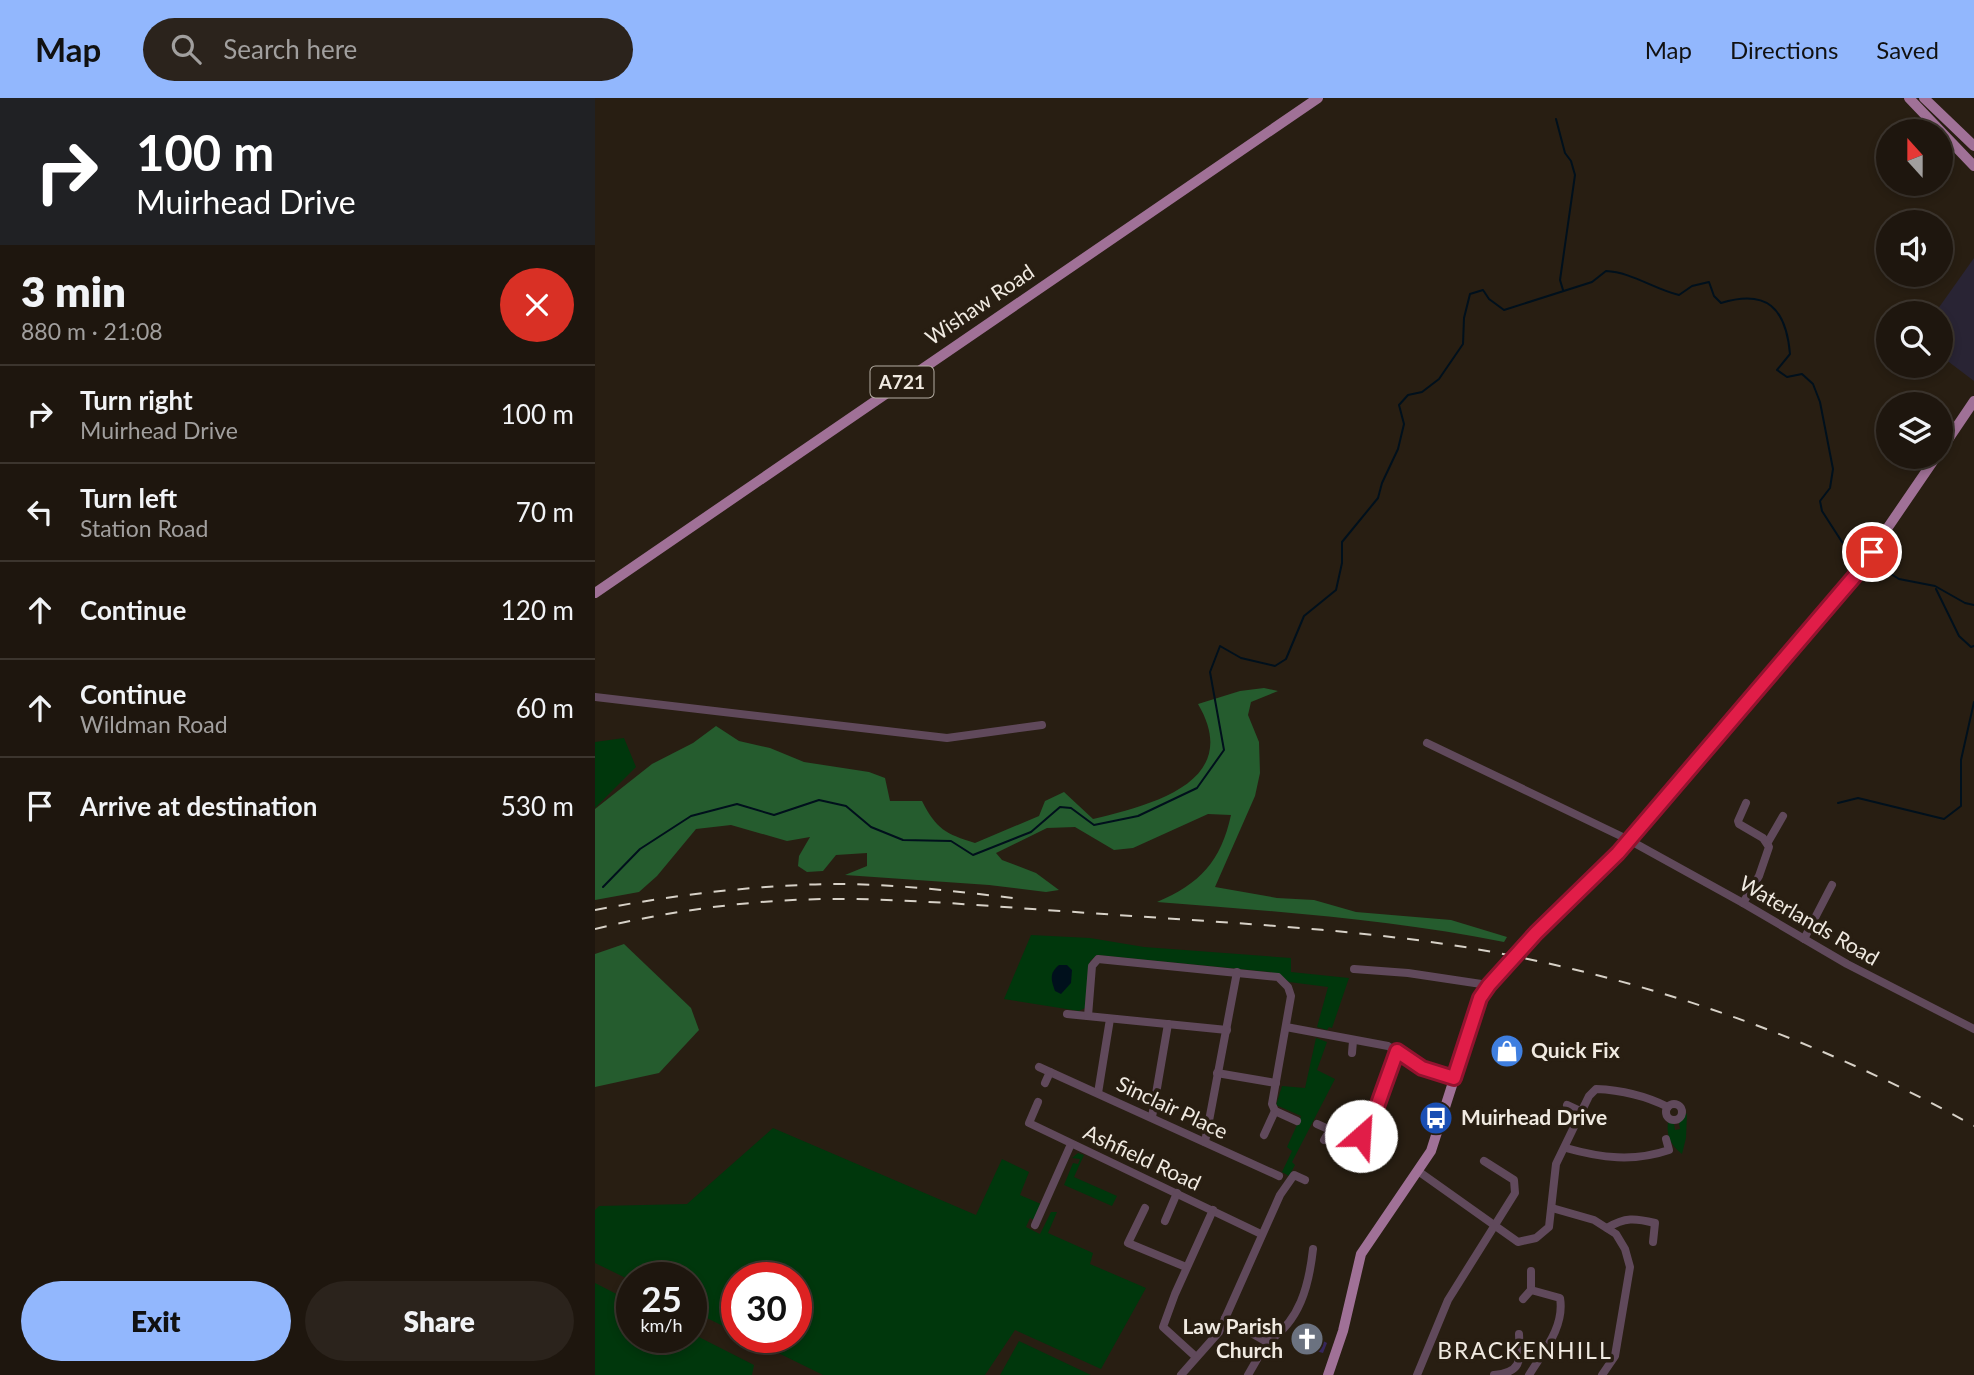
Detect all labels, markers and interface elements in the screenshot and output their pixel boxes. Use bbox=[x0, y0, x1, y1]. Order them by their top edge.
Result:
search box bbox=[143, 18, 633, 81]
text: Map bbox=[35, 29, 101, 69]
icon: search bbox=[167, 30, 205, 68]
text: Search here bbox=[223, 33, 357, 65]
text: Map bbox=[1645, 35, 1692, 64]
text: Directions bbox=[1730, 35, 1838, 64]
text: Saved bbox=[1876, 35, 1939, 64]
north arrow bbox=[1876, 119, 1953, 196]
map controls bbox=[1876, 119, 1953, 469]
text: 100 m bbox=[136, 123, 274, 181]
icon: right bbox=[21, 126, 112, 217]
text: Muirhead Drive bbox=[136, 182, 356, 221]
button: sound bbox=[1876, 210, 1953, 287]
street label: Wishaw Road bbox=[920, 258, 1038, 349]
text: 3 min bbox=[21, 266, 126, 316]
button: close bbox=[500, 268, 574, 342]
button: search bbox=[1876, 301, 1953, 378]
text: 880 m · 21:08 bbox=[21, 317, 163, 345]
road number: A721 bbox=[871, 366, 933, 398]
text: Turn right bbox=[80, 384, 193, 416]
button: layers bbox=[1876, 392, 1953, 469]
icon: right bbox=[21, 395, 59, 433]
text: 100 m bbox=[501, 398, 574, 430]
text: Muirhead Drive bbox=[80, 416, 238, 444]
text: Turn left bbox=[80, 482, 177, 514]
icon: left bbox=[21, 493, 59, 531]
text: 70 m bbox=[516, 496, 574, 528]
text: Station Road bbox=[80, 514, 208, 542]
pin bbox=[1842, 522, 1902, 582]
icon: arrive bbox=[1853, 533, 1891, 571]
icon: ahead bbox=[21, 591, 59, 629]
text: Continue bbox=[80, 594, 186, 626]
text: 120 m bbox=[501, 594, 574, 626]
text: Continue bbox=[80, 678, 186, 710]
icon: ahead bbox=[21, 689, 59, 727]
text: 60 m bbox=[516, 692, 574, 724]
text: Wildman Road bbox=[80, 710, 228, 738]
icon: arrive bbox=[21, 787, 59, 825]
text: Arrive at destination bbox=[80, 790, 317, 822]
text: 530 m bbox=[501, 790, 574, 822]
street label: Waterlands Road bbox=[1736, 870, 1884, 970]
shop icon: Quick Fix bbox=[1488, 1032, 1526, 1070]
place label: Quick Fix bbox=[1531, 1037, 1620, 1062]
street label: Sinclair Place bbox=[1113, 1070, 1232, 1143]
position arrow bbox=[1324, 1099, 1398, 1173]
bus stop icon: Muirhead Drive bbox=[1417, 1099, 1455, 1137]
place label: Muirhead Drive bbox=[1461, 1104, 1607, 1129]
street label: Ashfield Road bbox=[1080, 1119, 1205, 1195]
speed limit sign: 30 bbox=[721, 1262, 812, 1353]
text: 25 bbox=[641, 1277, 682, 1319]
button: Exit bbox=[21, 1281, 291, 1361]
button: Share bbox=[305, 1281, 574, 1361]
place label: Law Parish Church bbox=[1182, 1313, 1283, 1362]
text: km/h bbox=[640, 1314, 683, 1336]
church icon: Law Parish Church bbox=[1288, 1320, 1326, 1358]
district label: BRACKENHILL bbox=[1437, 1336, 1613, 1364]

